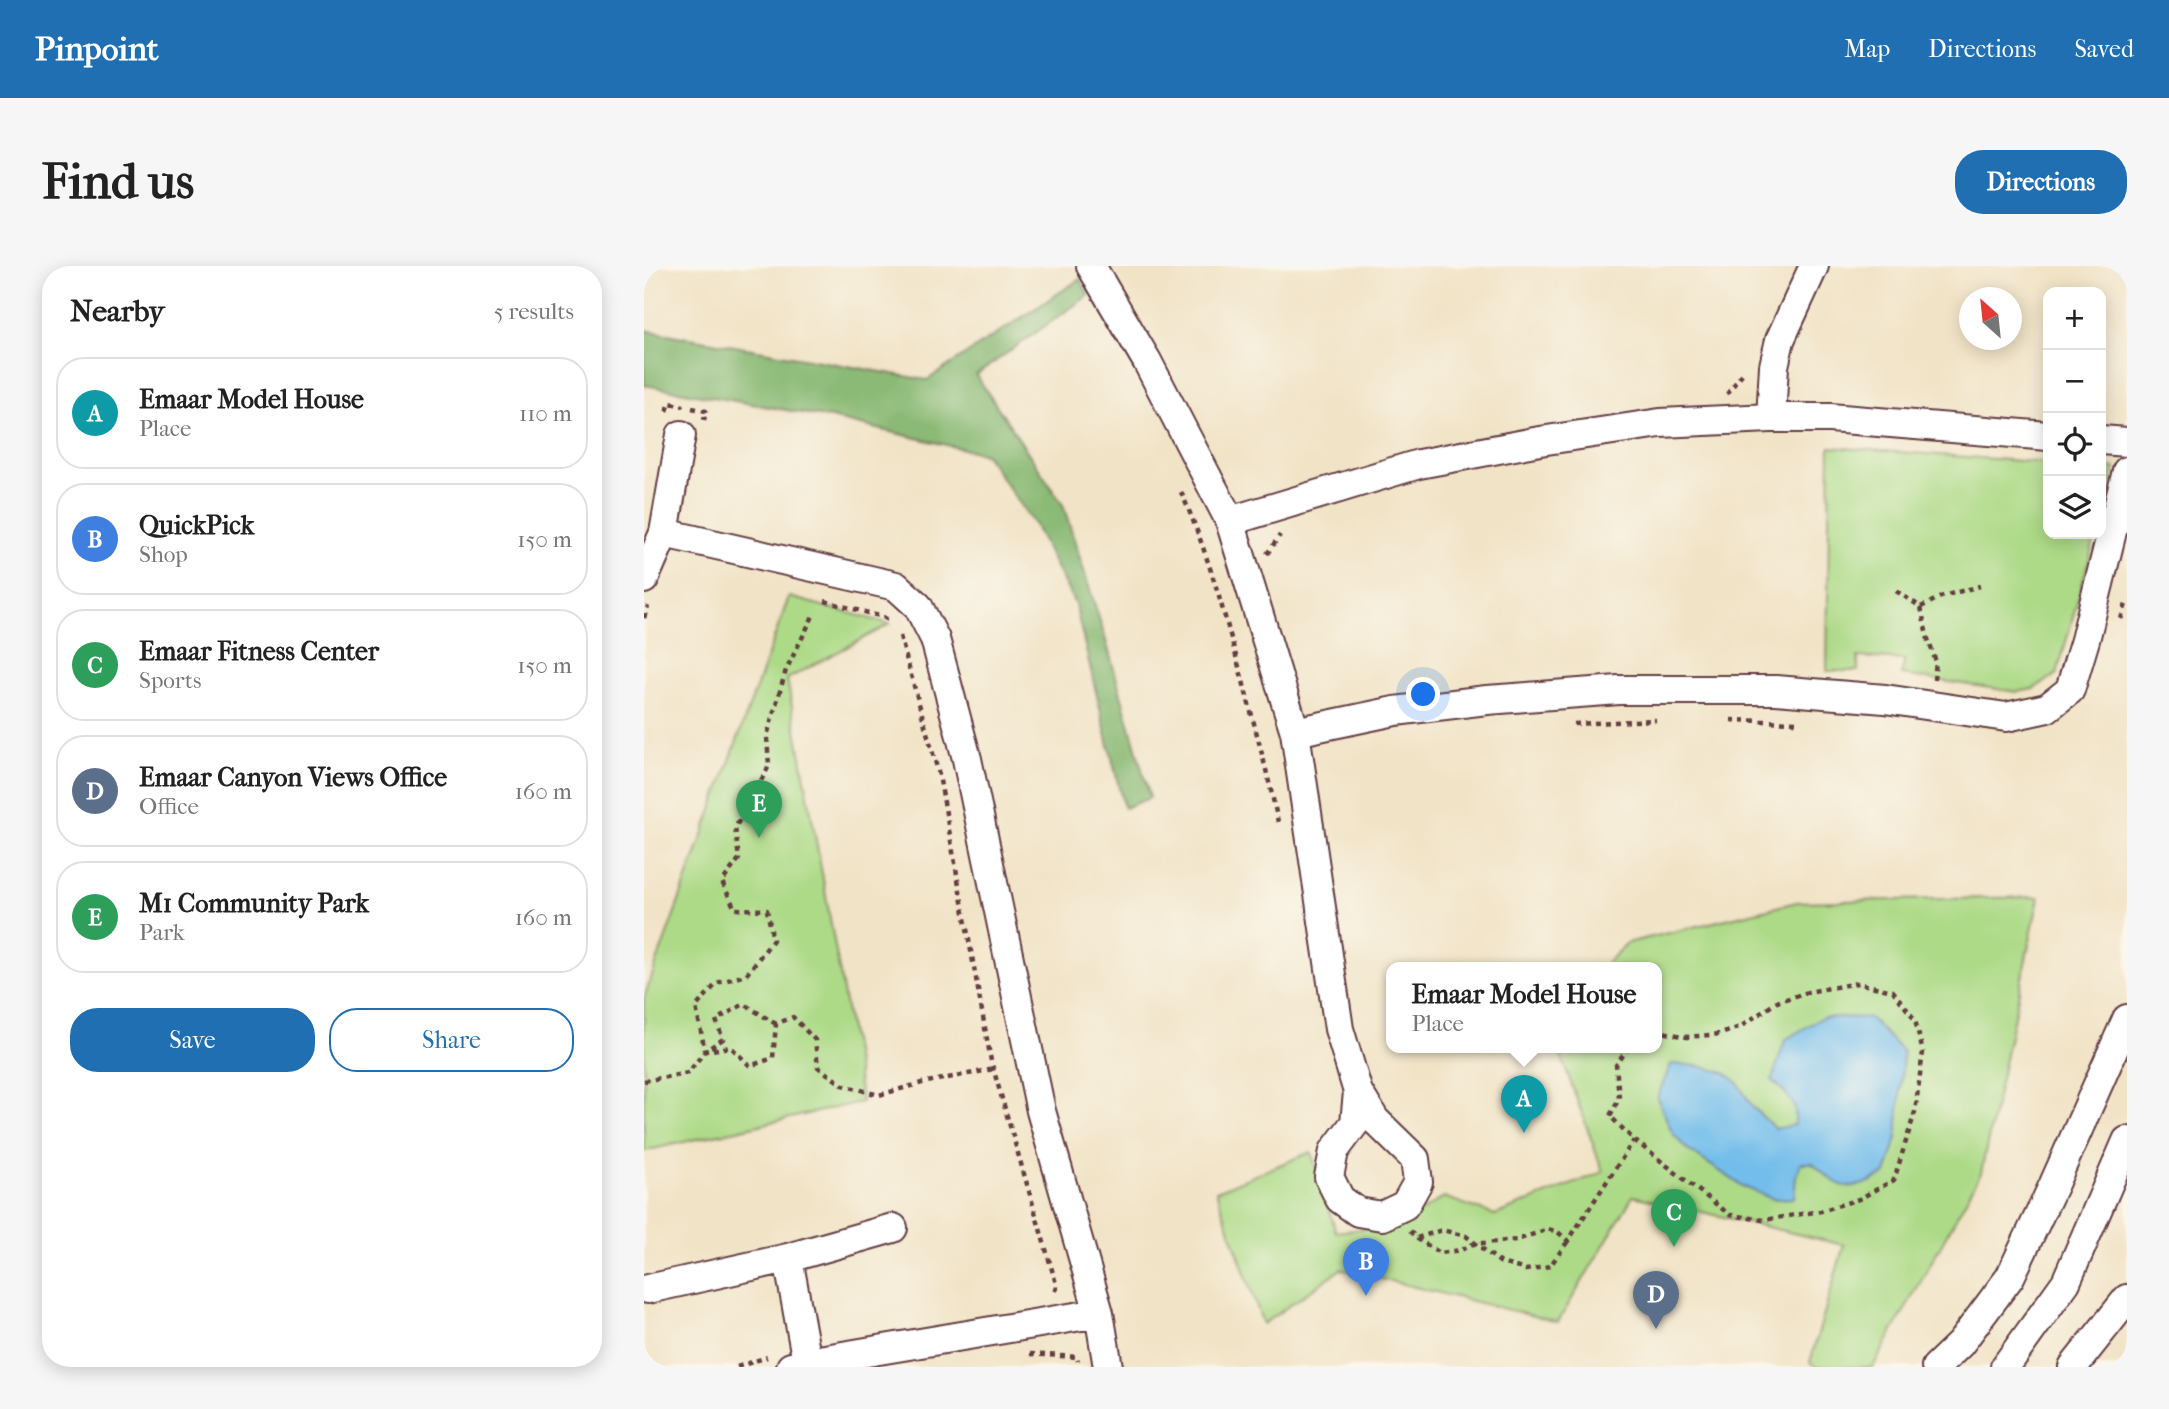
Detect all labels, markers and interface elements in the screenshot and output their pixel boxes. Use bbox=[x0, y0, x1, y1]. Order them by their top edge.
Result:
text: Pinpoint bbox=[35, 30, 159, 69]
text: Map bbox=[1844, 35, 1890, 63]
text: Directions bbox=[1928, 35, 2036, 63]
text: Saved bbox=[2074, 35, 2134, 63]
button: Directions bbox=[1955, 150, 2127, 214]
text: Find us bbox=[42, 153, 194, 211]
north arrow bbox=[1959, 287, 2022, 350]
map controls bbox=[2043, 287, 2106, 539]
button: + bbox=[2043, 287, 2106, 350]
text: Nearby bbox=[70, 294, 165, 329]
text: 5 results bbox=[494, 298, 574, 325]
button: − bbox=[2043, 350, 2106, 413]
text: Emaar Model House bbox=[139, 384, 364, 415]
text: A bbox=[88, 400, 102, 427]
text: 110 m bbox=[519, 400, 572, 427]
button: locate bbox=[2043, 413, 2106, 476]
text: Place bbox=[139, 415, 191, 442]
button: layers bbox=[2043, 476, 2106, 539]
text: QuickPick bbox=[139, 510, 254, 541]
text: B bbox=[88, 526, 102, 553]
text: 150 m bbox=[517, 526, 572, 553]
text: Shop bbox=[139, 541, 188, 568]
text: Emaar Fitness Center bbox=[139, 636, 379, 667]
text: C bbox=[87, 652, 103, 679]
text: 150 m bbox=[517, 652, 572, 679]
text: Sports bbox=[139, 667, 201, 694]
your location bbox=[1406, 677, 1440, 711]
text: Emaar Canyon Views Office bbox=[139, 762, 447, 793]
text: D bbox=[86, 778, 104, 805]
text: 160 m bbox=[515, 778, 572, 805]
pin: E bbox=[736, 780, 782, 838]
text: Office bbox=[139, 793, 199, 820]
text: M1 Community Park bbox=[139, 888, 369, 919]
text: E bbox=[88, 904, 102, 931]
text: 160 m bbox=[515, 904, 572, 931]
text: Park bbox=[139, 919, 185, 946]
popup bbox=[1386, 962, 1662, 1053]
text: Emaar Model House bbox=[1412, 979, 1636, 1010]
button: Save bbox=[70, 1008, 315, 1072]
button: Share bbox=[329, 1008, 574, 1072]
text: Place bbox=[1412, 1010, 1464, 1037]
pin: A bbox=[1501, 1075, 1547, 1133]
pin: C bbox=[1651, 1189, 1697, 1247]
pin: B bbox=[1343, 1238, 1389, 1296]
pin: D bbox=[1633, 1271, 1679, 1329]

